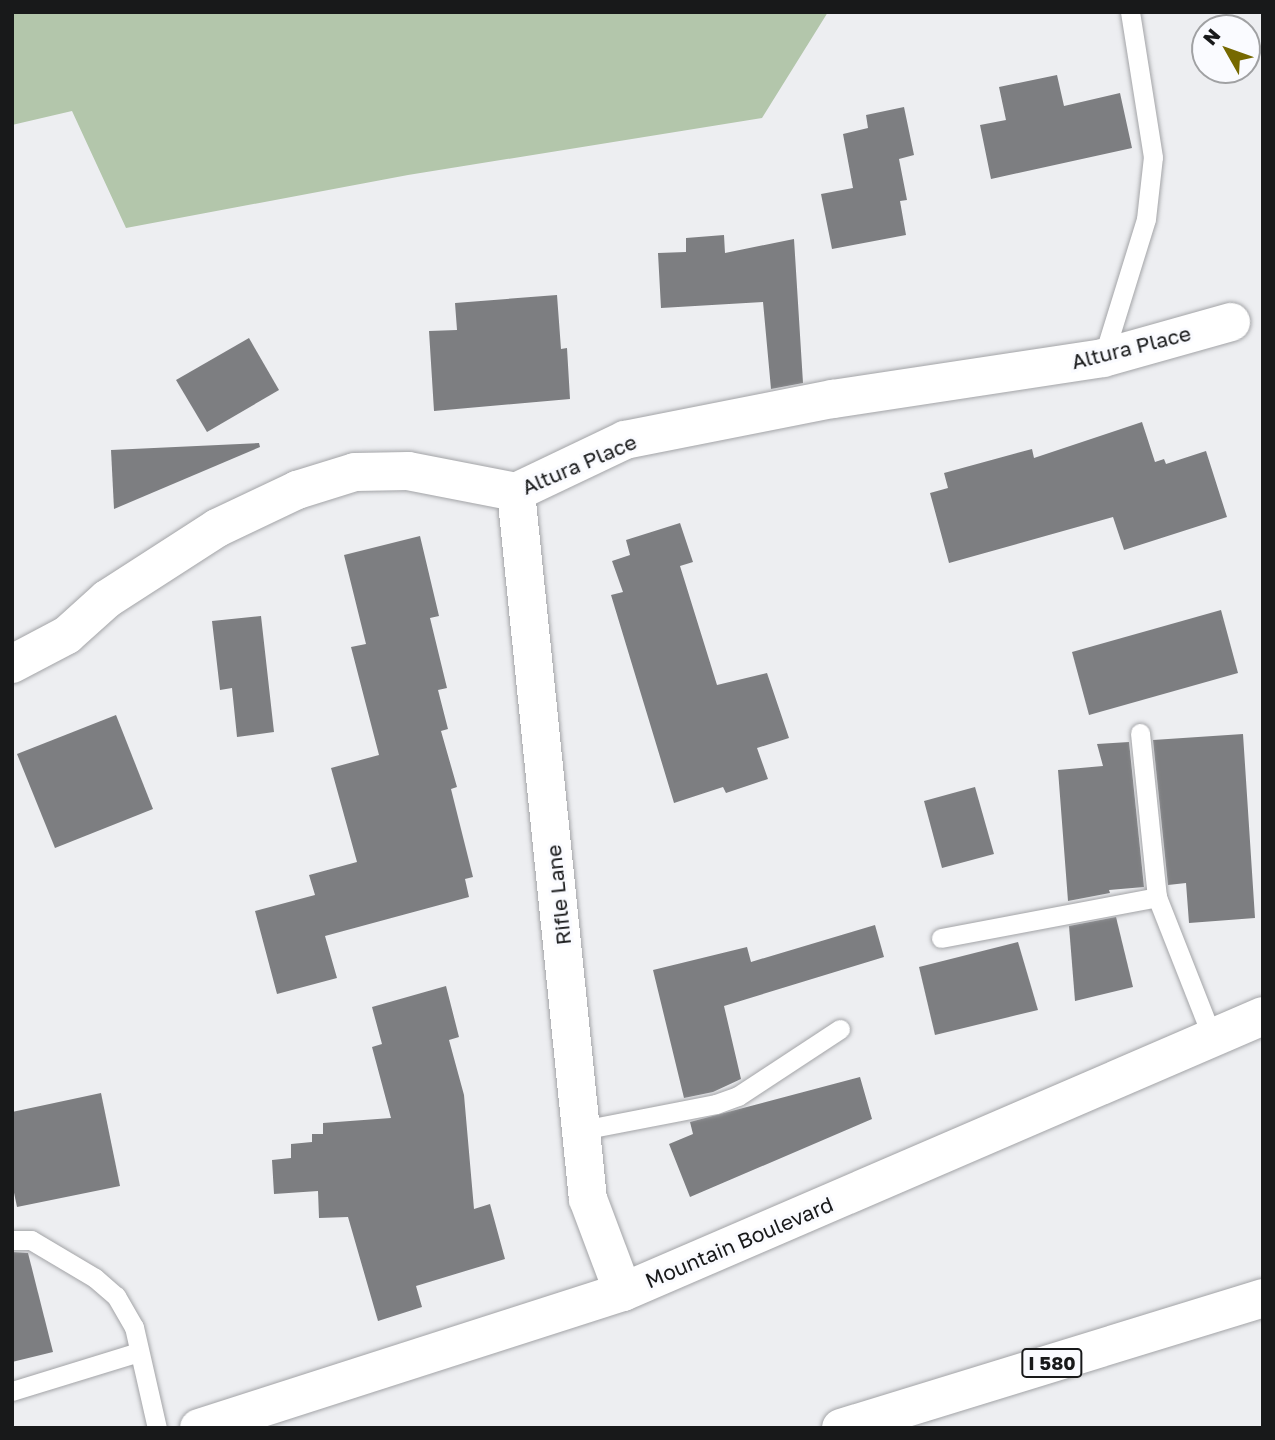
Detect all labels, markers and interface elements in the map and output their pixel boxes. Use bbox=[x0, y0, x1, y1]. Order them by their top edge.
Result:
north arrow bbox=[1191, 14, 1261, 84]
text: N bbox=[1198, 24, 1225, 49]
street label: Altura Place bbox=[1069, 320, 1193, 374]
street label: Altura Place bbox=[518, 429, 640, 499]
street label: Rifle Lane bbox=[540, 844, 576, 946]
street label: Mountain Boulevard bbox=[641, 1191, 837, 1293]
road number: I 580 bbox=[1020, 1348, 1084, 1378]

